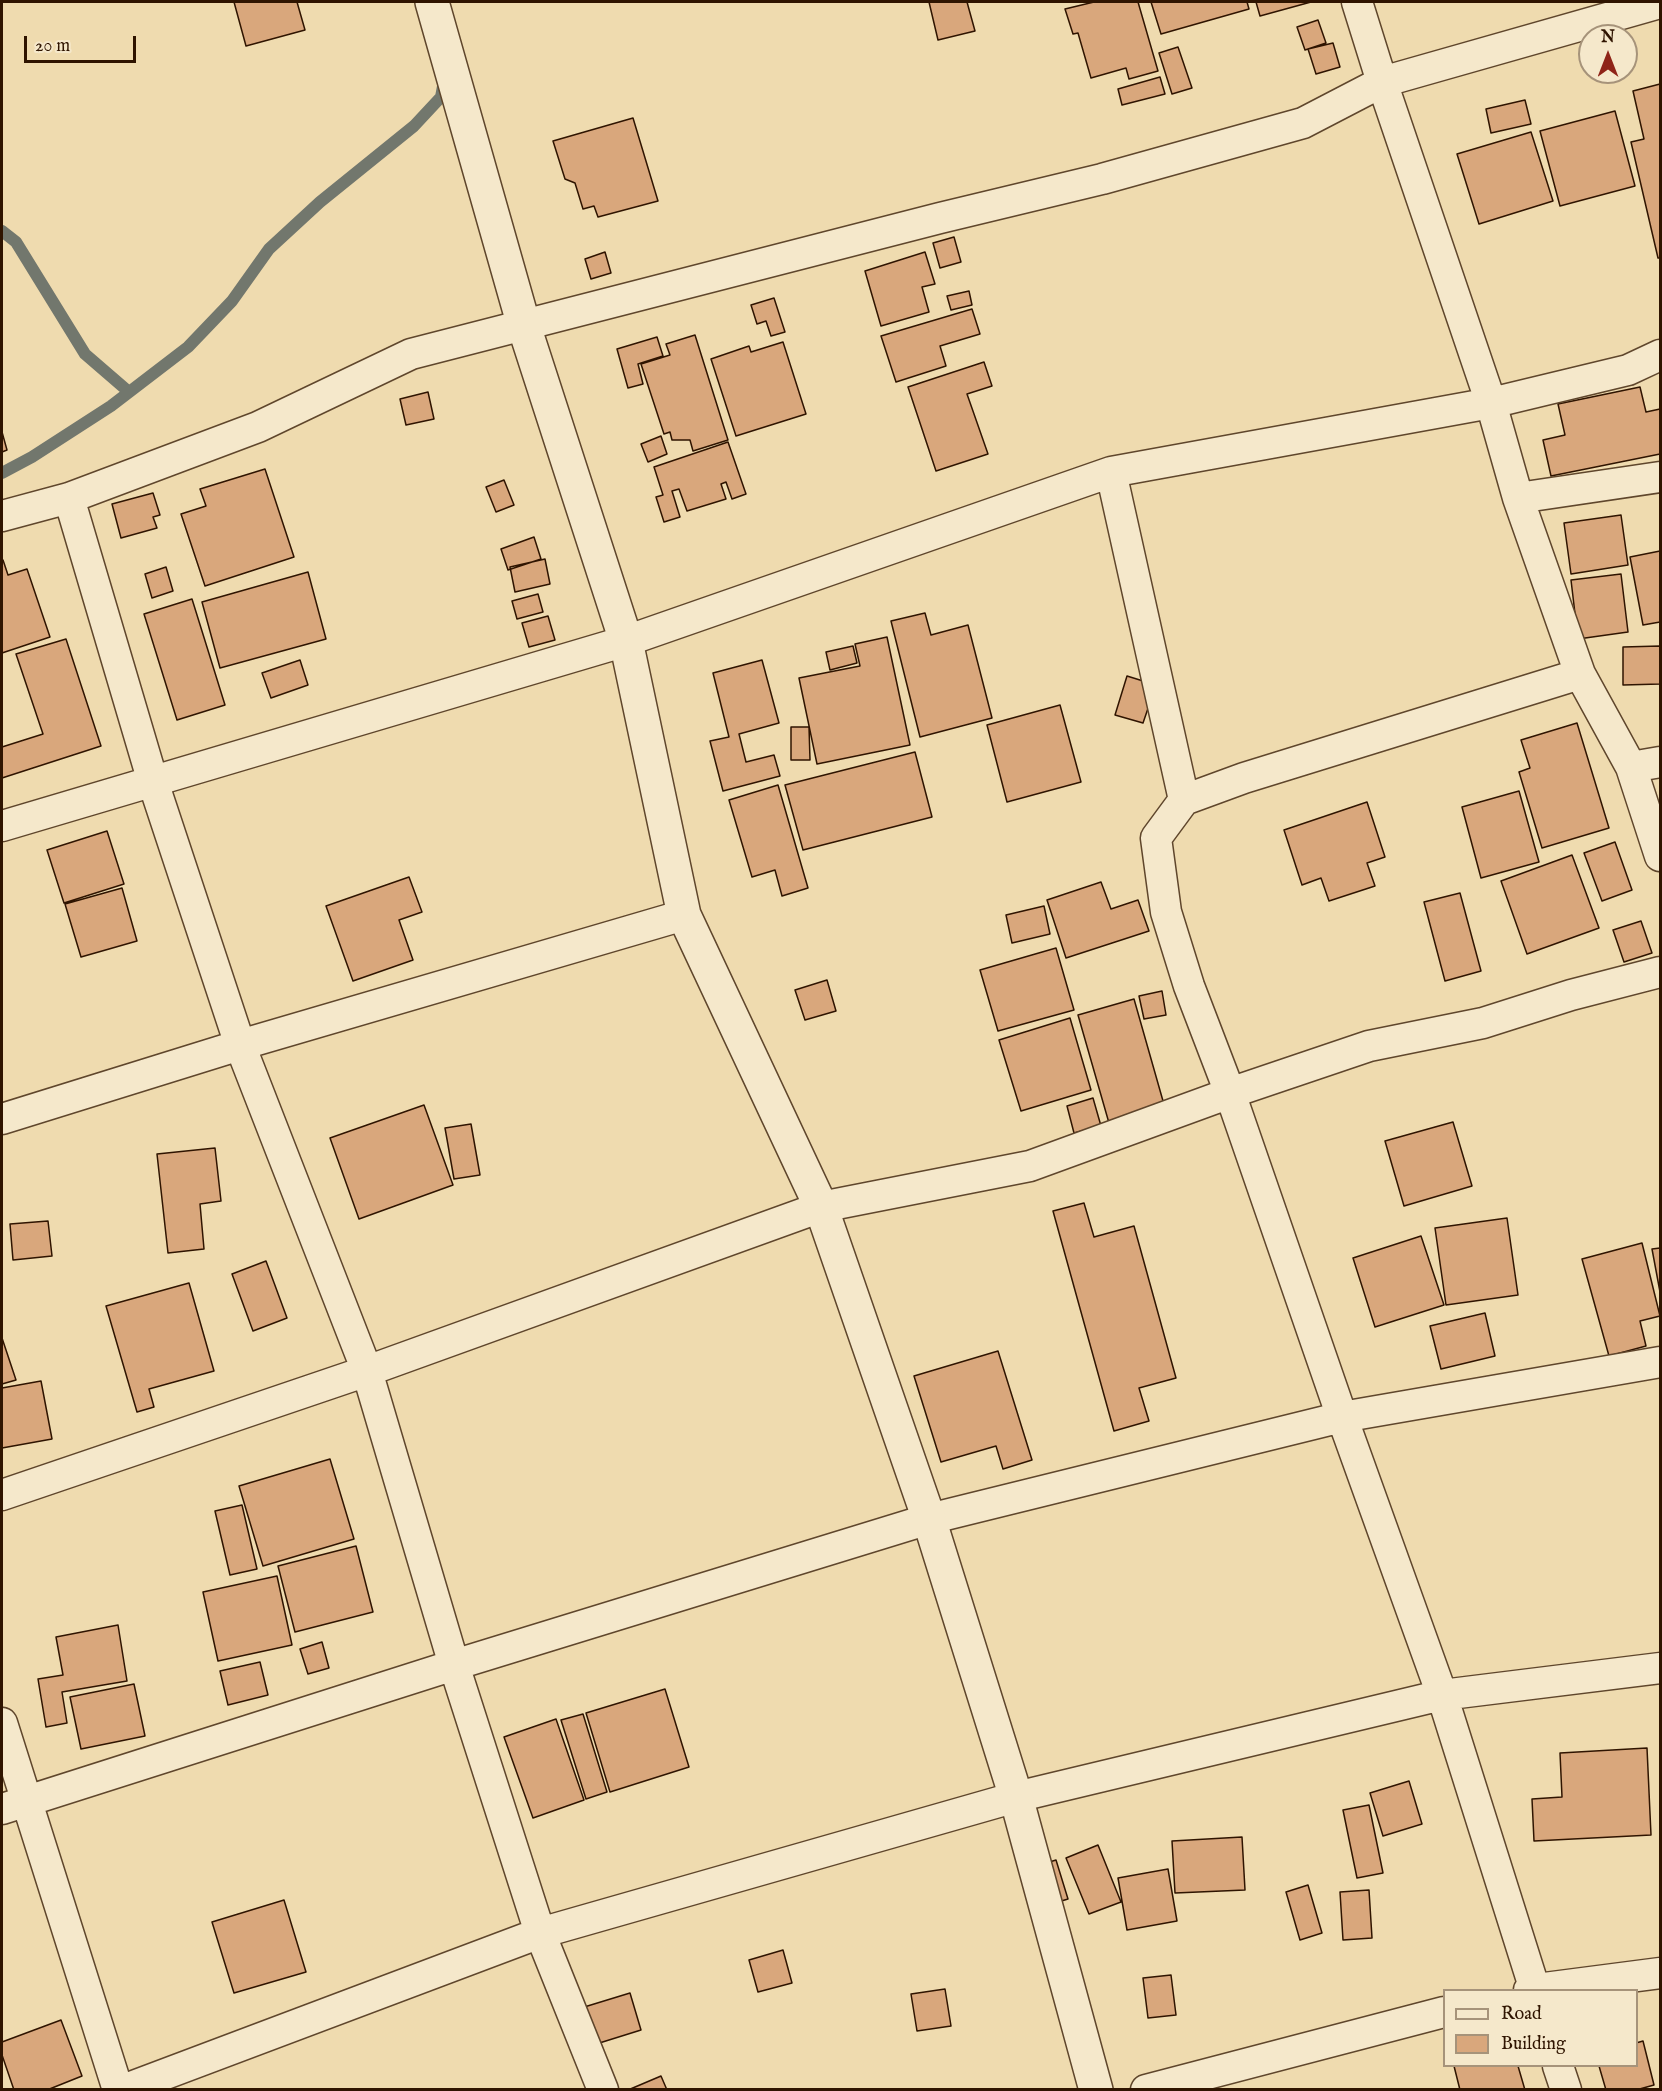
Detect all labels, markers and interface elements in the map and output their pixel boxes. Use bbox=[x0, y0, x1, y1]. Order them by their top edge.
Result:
scale bar bbox=[27, 24, 140, 62]
north arrow bbox=[1578, 24, 1638, 84]
text: N bbox=[1601, 28, 1615, 48]
text: 20 m bbox=[35, 35, 70, 58]
legend bbox=[1443, 1989, 1638, 2067]
text: Road bbox=[1501, 2003, 1542, 2026]
text: Building bbox=[1501, 2033, 1566, 2056]

